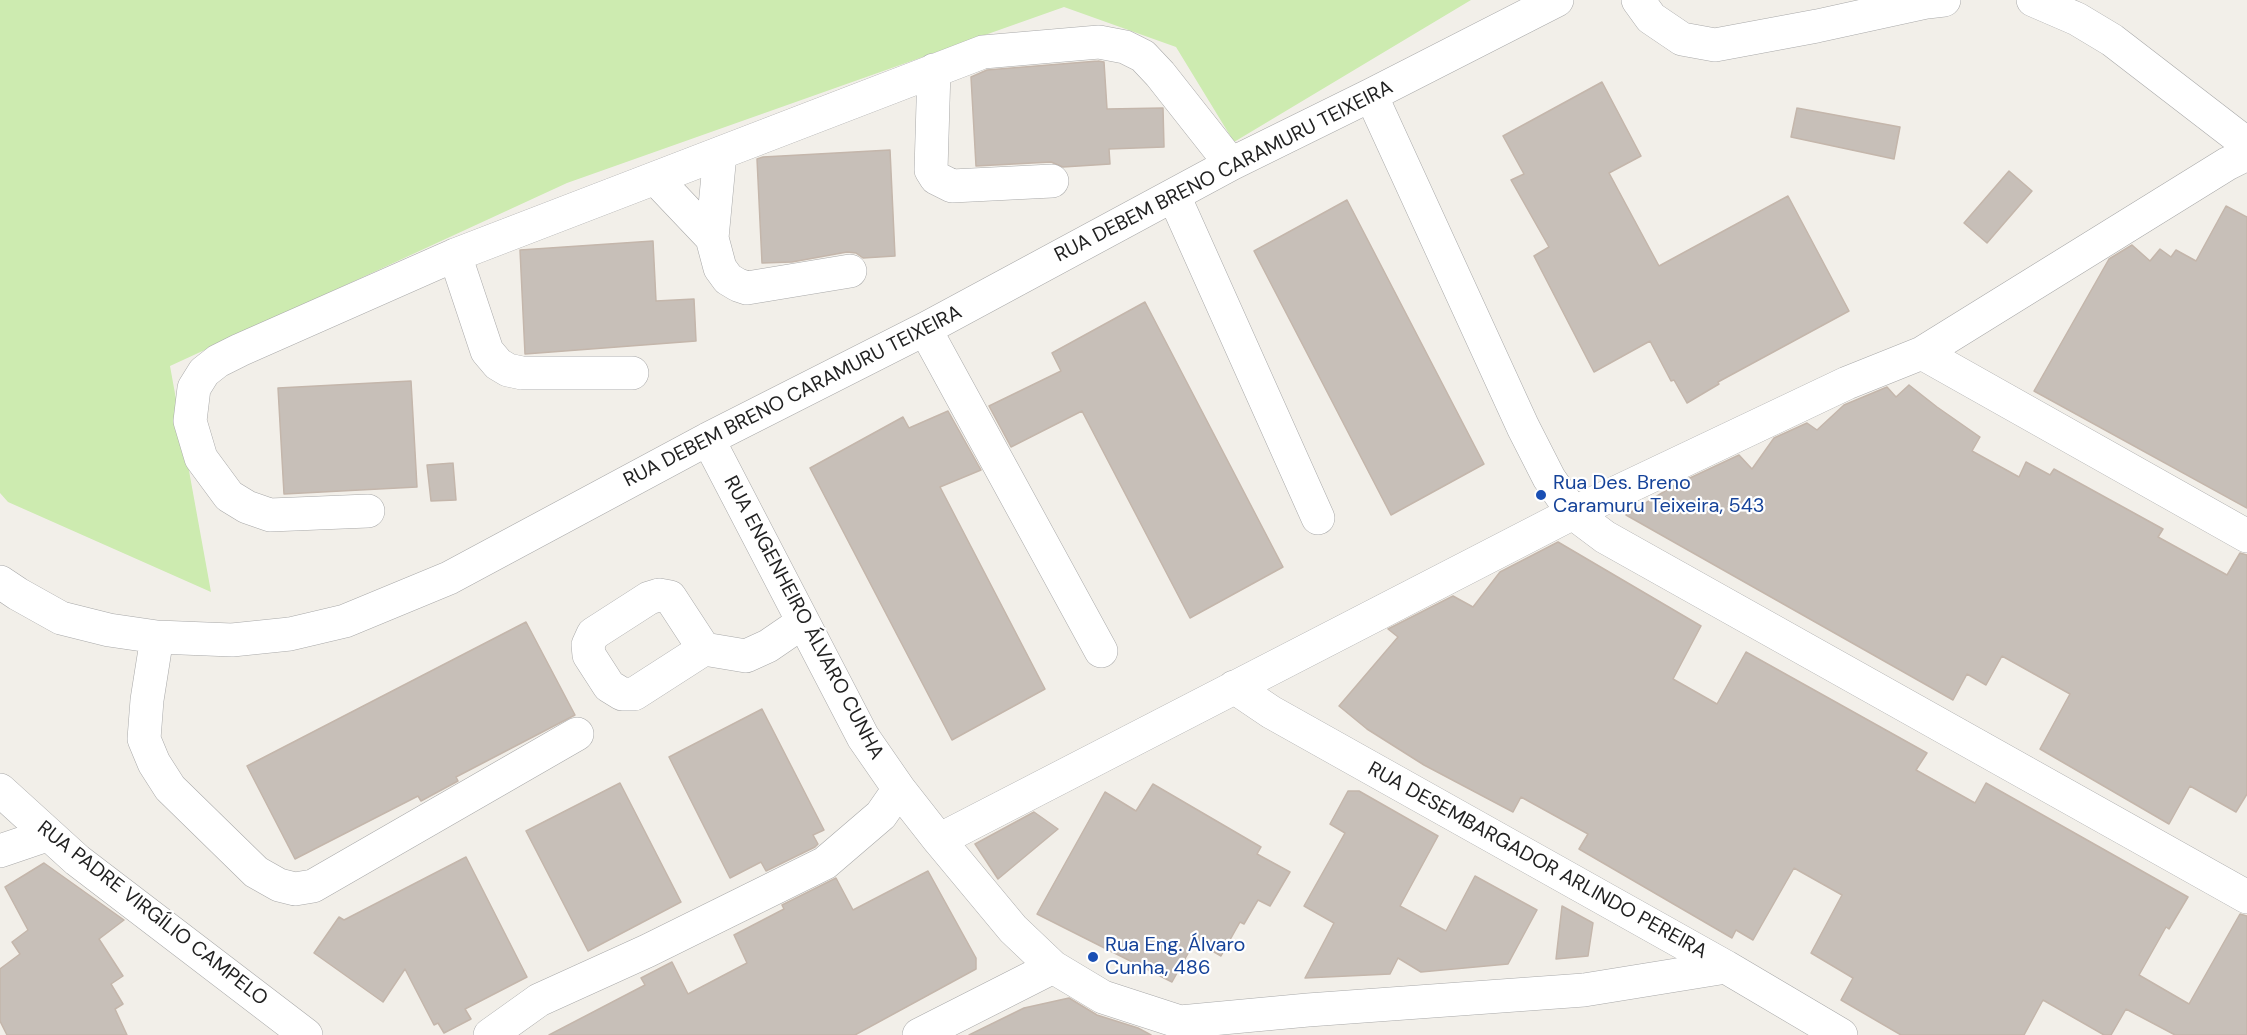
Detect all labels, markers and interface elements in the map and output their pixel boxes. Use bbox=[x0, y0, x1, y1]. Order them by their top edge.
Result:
street label: RUA DEBEM BRENO CARAMURU TEIXEIRA bbox=[1051, 76, 1397, 268]
street label: RUA DEBEM BRENO CARAMURU TEIXEIRA bbox=[620, 301, 966, 493]
street label: RUA ENGENHEIRO ÁLVARO CUNHA bbox=[718, 472, 888, 764]
place label: Rua Des. Breno Caramuru Teixeira, 543 bbox=[1553, 472, 1765, 519]
marker: Rua Des. Breno Caramuru Teixeira, 543 bbox=[1534, 488, 1548, 502]
street label: RUA DESEMBARGADOR ARLINDO PEREIRA bbox=[1363, 757, 1711, 965]
street label: RUA PADRE VIRGÍLIO CAMPELO bbox=[32, 817, 272, 1011]
place label: Rua Eng. Álvaro Cunha, 486 bbox=[1105, 934, 1245, 981]
marker: Rua Eng. Álvaro Cunha, 486 bbox=[1086, 950, 1100, 964]

